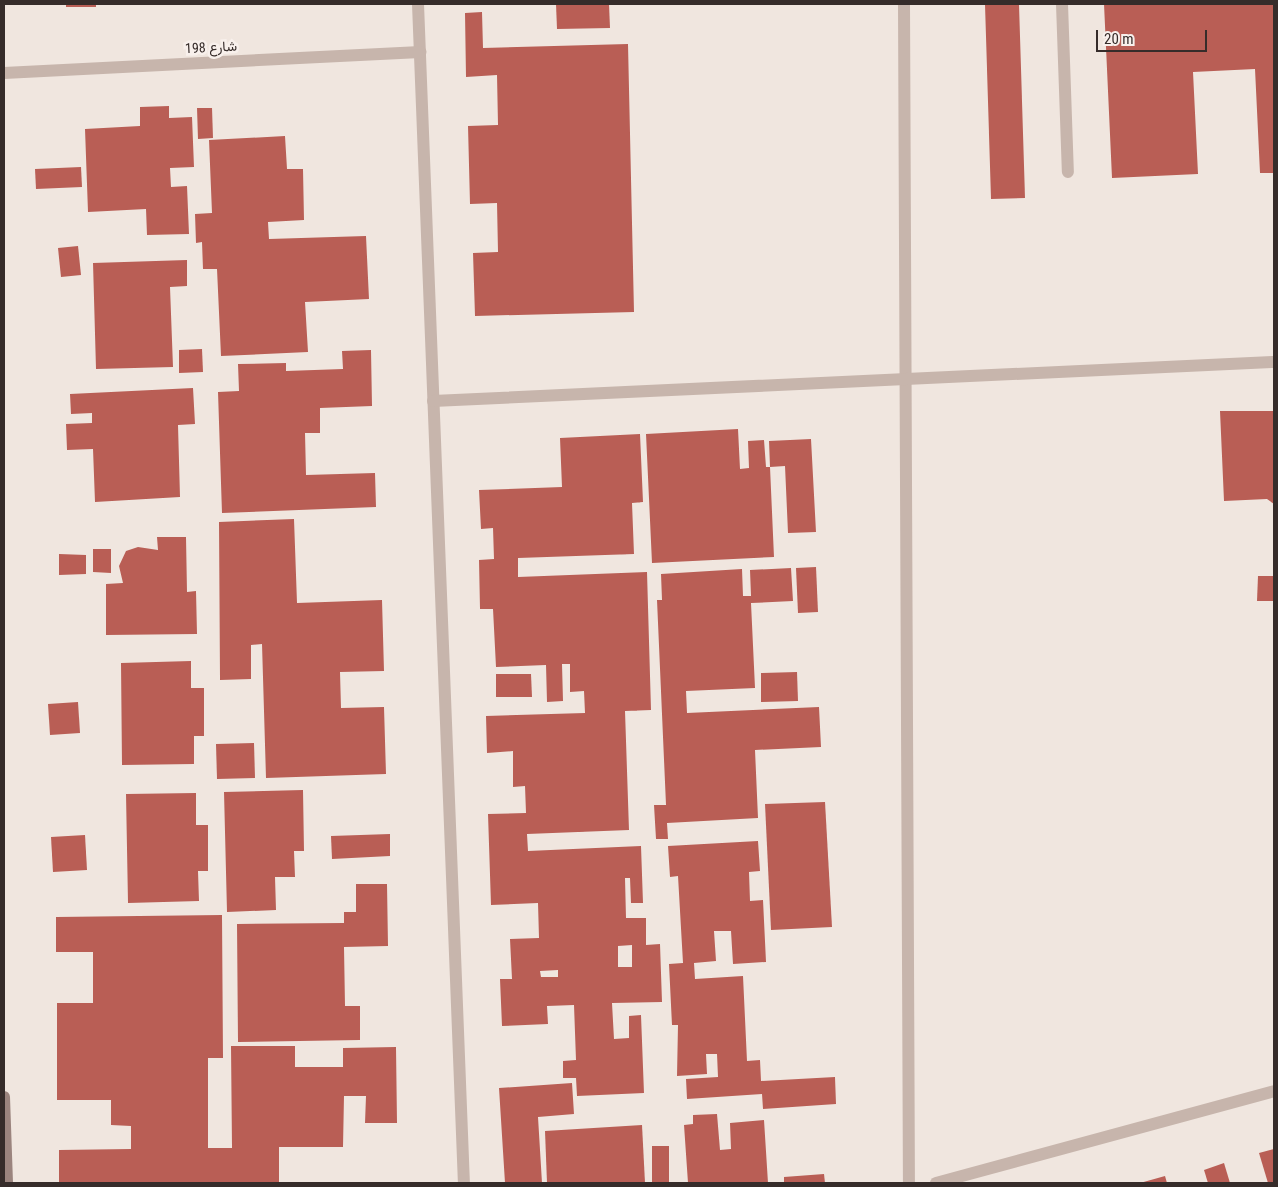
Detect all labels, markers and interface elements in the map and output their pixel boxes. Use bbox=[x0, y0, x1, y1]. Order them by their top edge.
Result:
scale bar bbox=[1098, 20, 1209, 52]
text: 20 m bbox=[1104, 30, 1134, 48]
street label: شارع 198 bbox=[185, 37, 237, 57]

